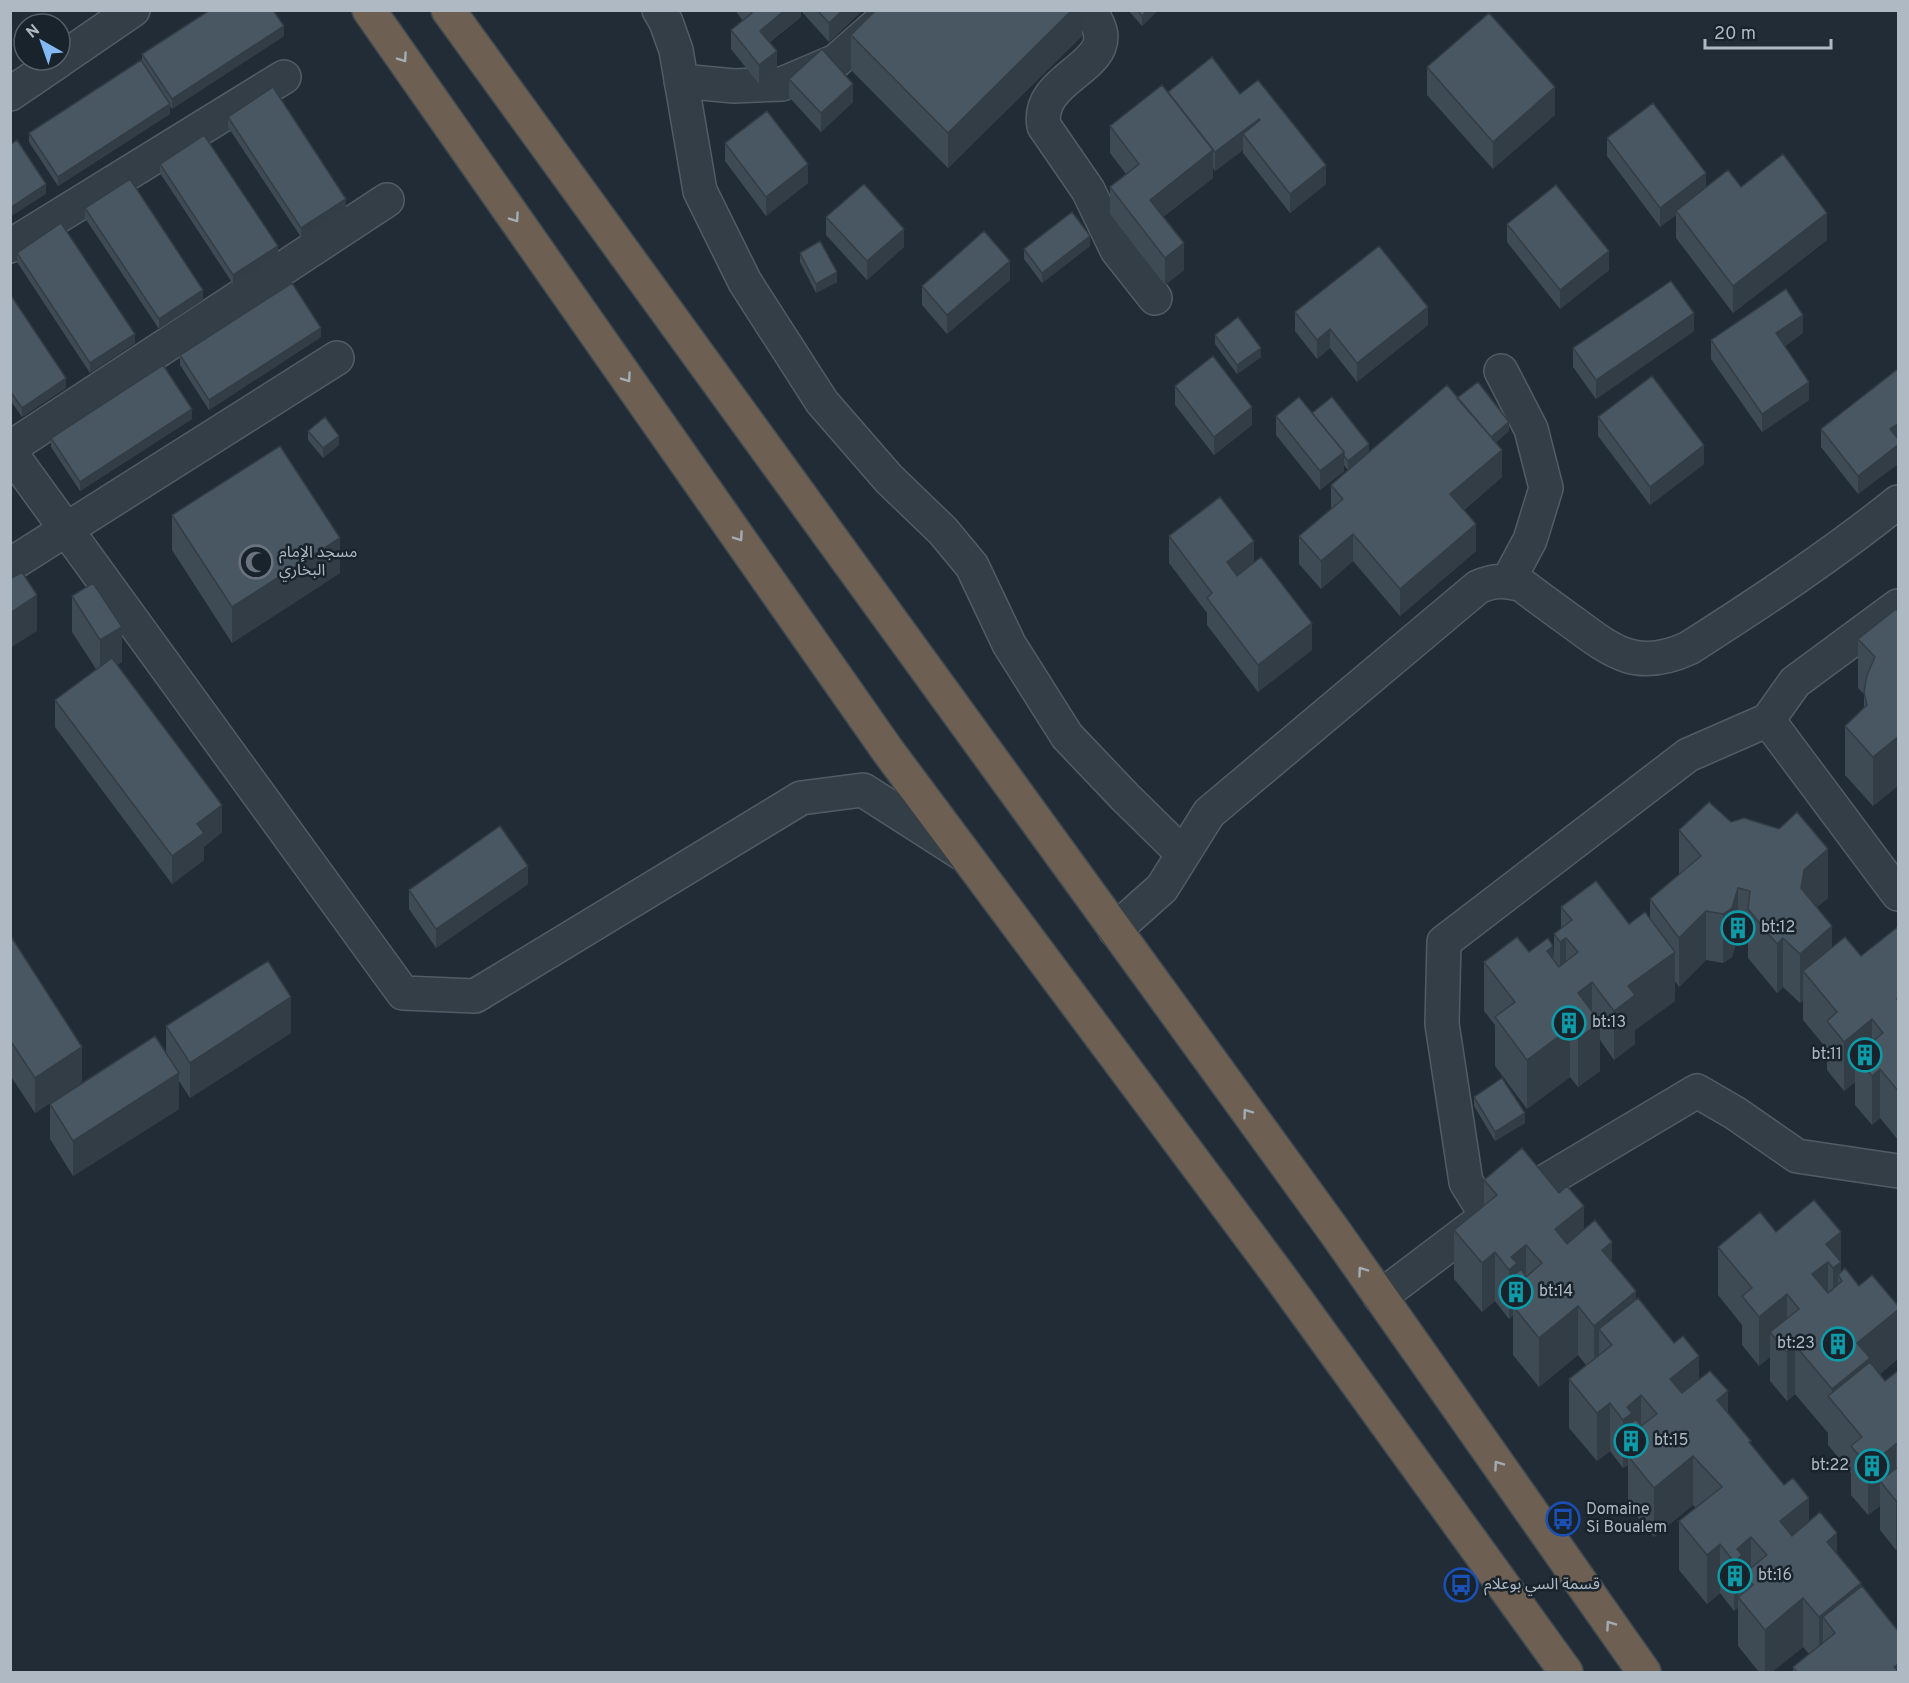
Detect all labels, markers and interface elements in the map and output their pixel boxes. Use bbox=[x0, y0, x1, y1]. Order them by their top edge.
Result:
north arrow bbox=[12, 12, 72, 72]
scale bar bbox=[1705, 12, 1831, 50]
text: N bbox=[23, 21, 44, 43]
text: 20 m bbox=[1714, 23, 1756, 46]
one-way arrow bbox=[396, 52, 407, 63]
one-way arrow bbox=[508, 211, 519, 222]
one-way arrow bbox=[620, 371, 631, 382]
one-way arrow bbox=[732, 531, 743, 542]
place label: مسجد الإمام البخاري bbox=[279, 543, 357, 582]
mosque icon: مسجد الإمام البخاري bbox=[238, 544, 274, 580]
building icon: bt:12 bbox=[1720, 910, 1756, 946]
place label: bt:12 bbox=[1761, 918, 1795, 938]
building icon: bt:13 bbox=[1551, 1005, 1587, 1041]
place label: bt:13 bbox=[1592, 1013, 1626, 1033]
building icon: bt:11 bbox=[1847, 1037, 1883, 1073]
place label: bt:11 bbox=[1812, 1045, 1842, 1065]
one-way arrow bbox=[1243, 1109, 1254, 1120]
one-way arrow bbox=[1358, 1267, 1369, 1278]
building icon: bt:14 bbox=[1498, 1274, 1534, 1310]
place label: bt:14 bbox=[1539, 1282, 1573, 1302]
building icon: bt:23 bbox=[1820, 1326, 1856, 1362]
place label: bt:23 bbox=[1777, 1334, 1815, 1354]
building icon: bt:15 bbox=[1613, 1423, 1649, 1459]
place label: bt:15 bbox=[1654, 1431, 1688, 1451]
building icon: bt:22 bbox=[1854, 1448, 1890, 1484]
place label: bt:22 bbox=[1811, 1456, 1849, 1476]
one-way arrow bbox=[1494, 1461, 1505, 1472]
place label: Domaine Si Boualem bbox=[1586, 1500, 1667, 1538]
bus stop icon: Domaine Si Boualem bbox=[1545, 1501, 1581, 1537]
building icon: bt:16 bbox=[1717, 1558, 1753, 1594]
place label: bt:16 bbox=[1758, 1566, 1792, 1586]
bus stop icon: قسمة السي بوعلام bbox=[1443, 1567, 1479, 1603]
place label: قسمة السي بوعلام bbox=[1484, 1575, 1600, 1596]
one-way arrow bbox=[1606, 1620, 1617, 1631]

